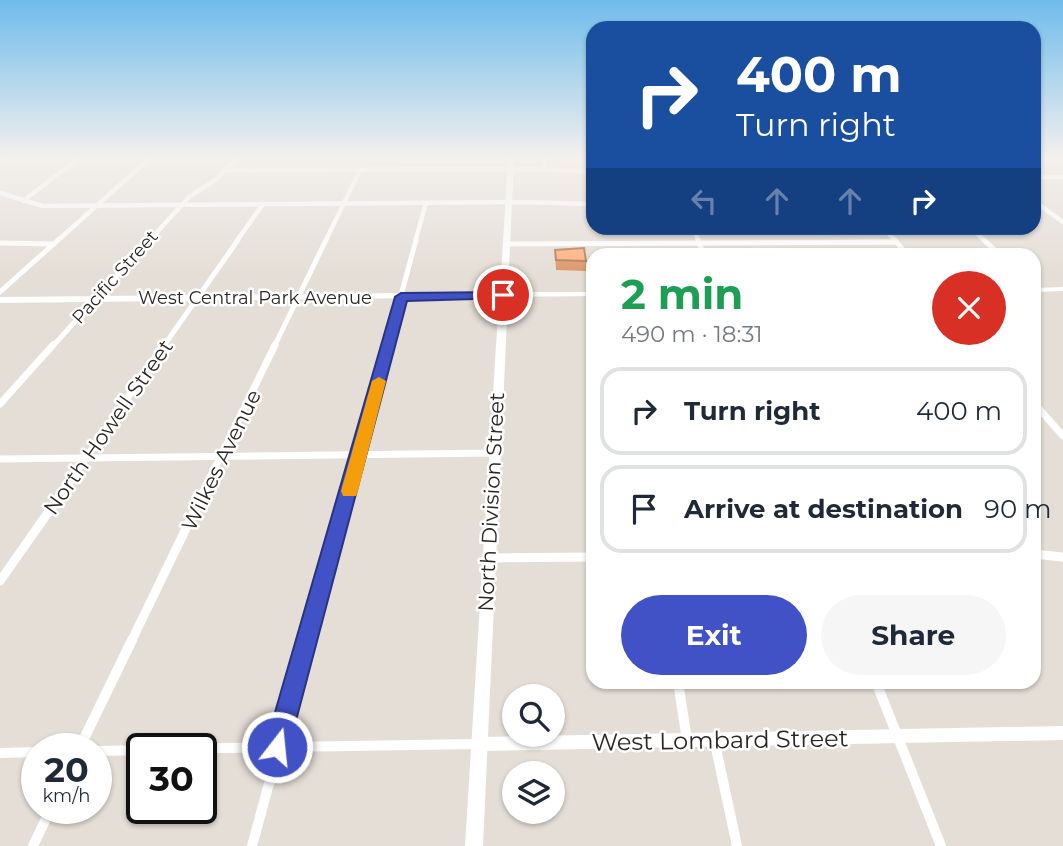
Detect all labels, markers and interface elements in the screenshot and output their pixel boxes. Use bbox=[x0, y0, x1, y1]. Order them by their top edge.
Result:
text: 400 m bbox=[736, 45, 902, 104]
icon: right bbox=[621, 49, 712, 140]
text: Turn right bbox=[736, 105, 896, 144]
icon: left bbox=[685, 182, 723, 220]
icon: ahead bbox=[758, 182, 796, 220]
icon: ahead bbox=[831, 182, 869, 220]
icon: right bbox=[904, 182, 942, 220]
street label: Pacific Street bbox=[67, 226, 163, 328]
pin bbox=[473, 265, 533, 325]
text: 2 min bbox=[621, 268, 743, 320]
button: close bbox=[932, 271, 1006, 345]
icon: arrive bbox=[484, 276, 522, 314]
street label: West Central Park Avenue bbox=[138, 287, 372, 309]
text: 490 m · 18:31 bbox=[621, 320, 763, 348]
street label: North Howell Street bbox=[38, 335, 178, 519]
street label: Wilkes Avenue bbox=[176, 385, 266, 535]
street label: North Division Street bbox=[473, 392, 509, 612]
icon: right bbox=[625, 392, 663, 430]
text: Turn right bbox=[684, 395, 820, 427]
text: 400 m bbox=[916, 395, 1002, 427]
icon: arrive bbox=[625, 490, 663, 528]
text: Arrive at destination bbox=[684, 493, 963, 525]
text: 90 m bbox=[984, 493, 1052, 525]
button: Exit bbox=[621, 595, 807, 675]
button: Share bbox=[821, 595, 1006, 675]
map controls bbox=[502, 684, 565, 824]
button: search bbox=[502, 684, 565, 747]
position arrow bbox=[240, 710, 314, 784]
street label: West Lombard Street bbox=[591, 723, 849, 757]
speed limit sign: 30 bbox=[126, 733, 217, 824]
text: 20 bbox=[44, 748, 89, 791]
button: layers bbox=[502, 761, 565, 824]
text: km/h bbox=[42, 785, 91, 807]

